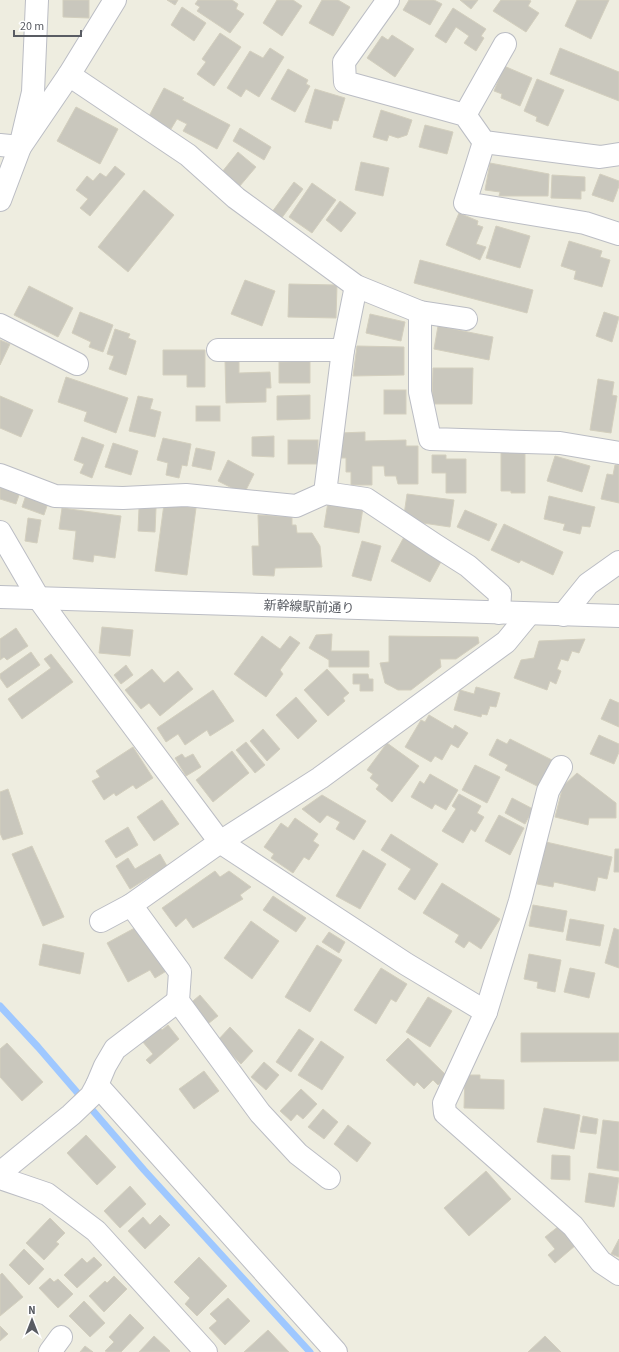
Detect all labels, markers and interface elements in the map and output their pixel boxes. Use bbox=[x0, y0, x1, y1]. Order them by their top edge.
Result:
scale bar bbox=[14, 12, 81, 38]
text: 20 m bbox=[20, 18, 44, 35]
street label: 新幹線駅前通り bbox=[263, 596, 355, 618]
north arrow bbox=[12, 1300, 52, 1340]
text: N bbox=[28, 1303, 36, 1318]

